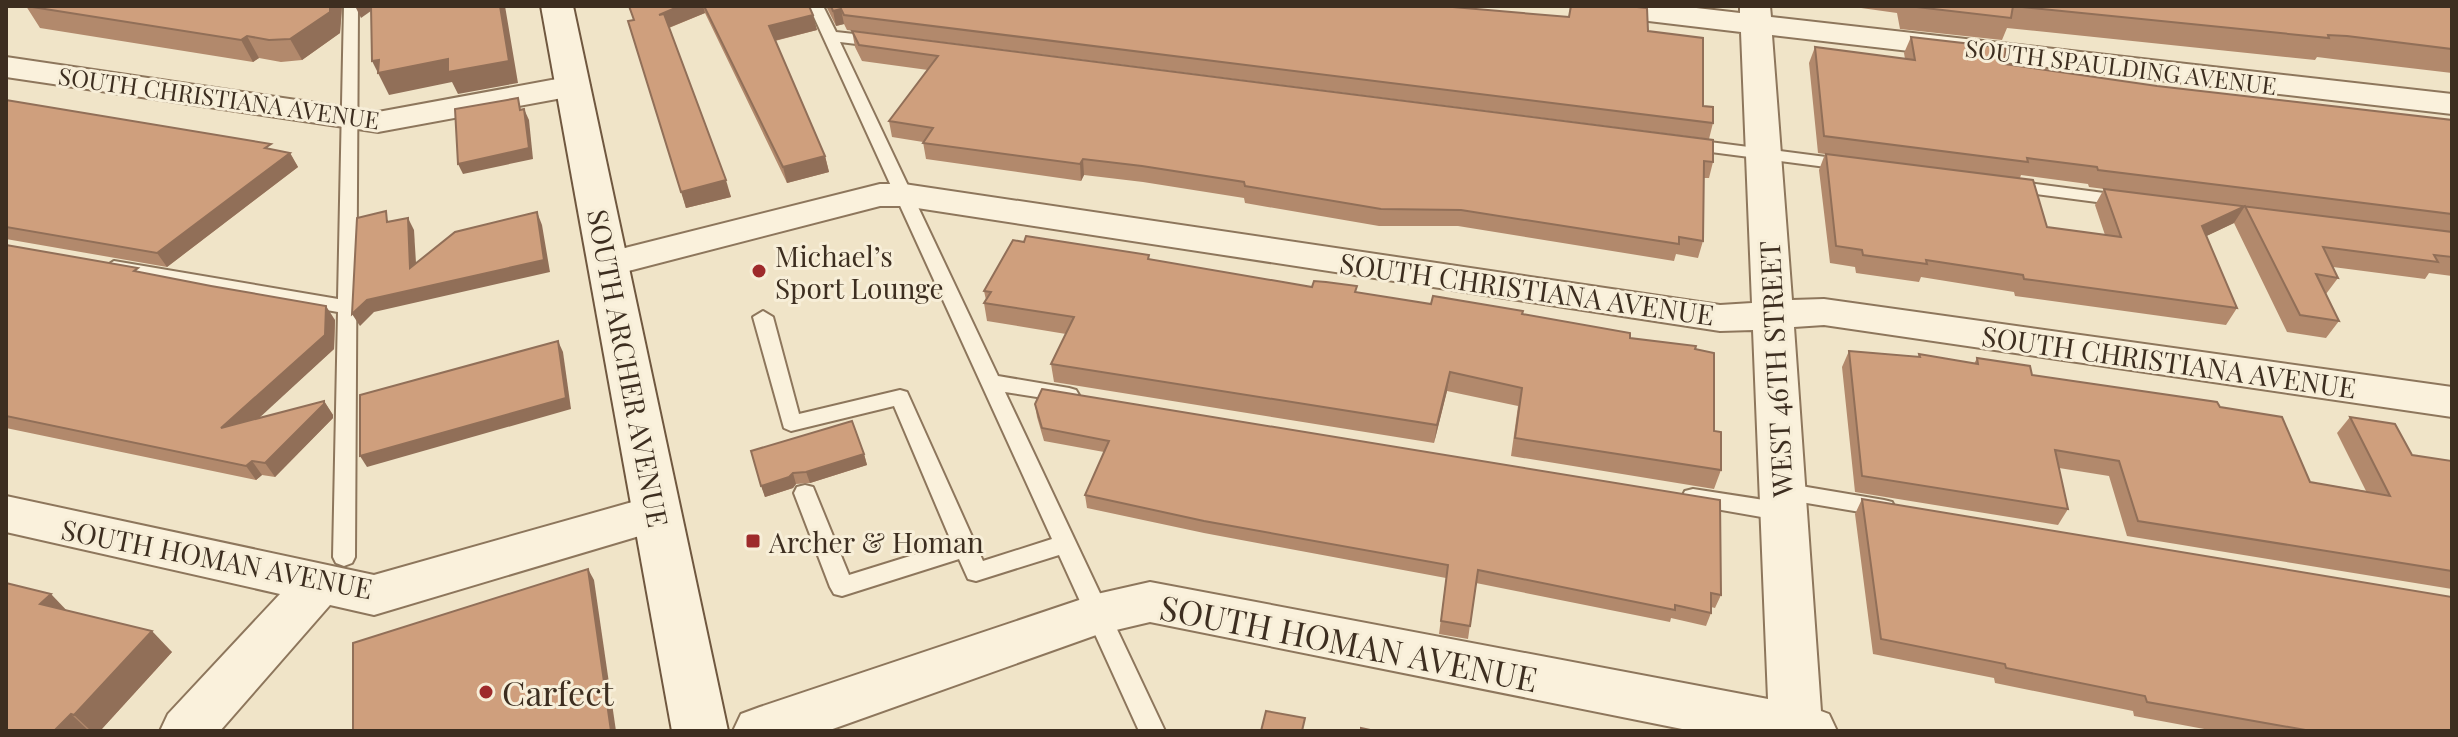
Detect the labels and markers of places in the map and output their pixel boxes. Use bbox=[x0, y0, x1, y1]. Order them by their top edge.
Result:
place label: Michael’s Sport Lounge bbox=[775, 237, 944, 306]
marker: Michael’s Sport Lounge bbox=[750, 262, 768, 280]
place label: Archer & Homan bbox=[768, 523, 984, 560]
marker: Archer & Homan bbox=[744, 532, 762, 550]
place label: Carfect bbox=[502, 669, 615, 715]
marker: Carfect bbox=[477, 683, 495, 701]

